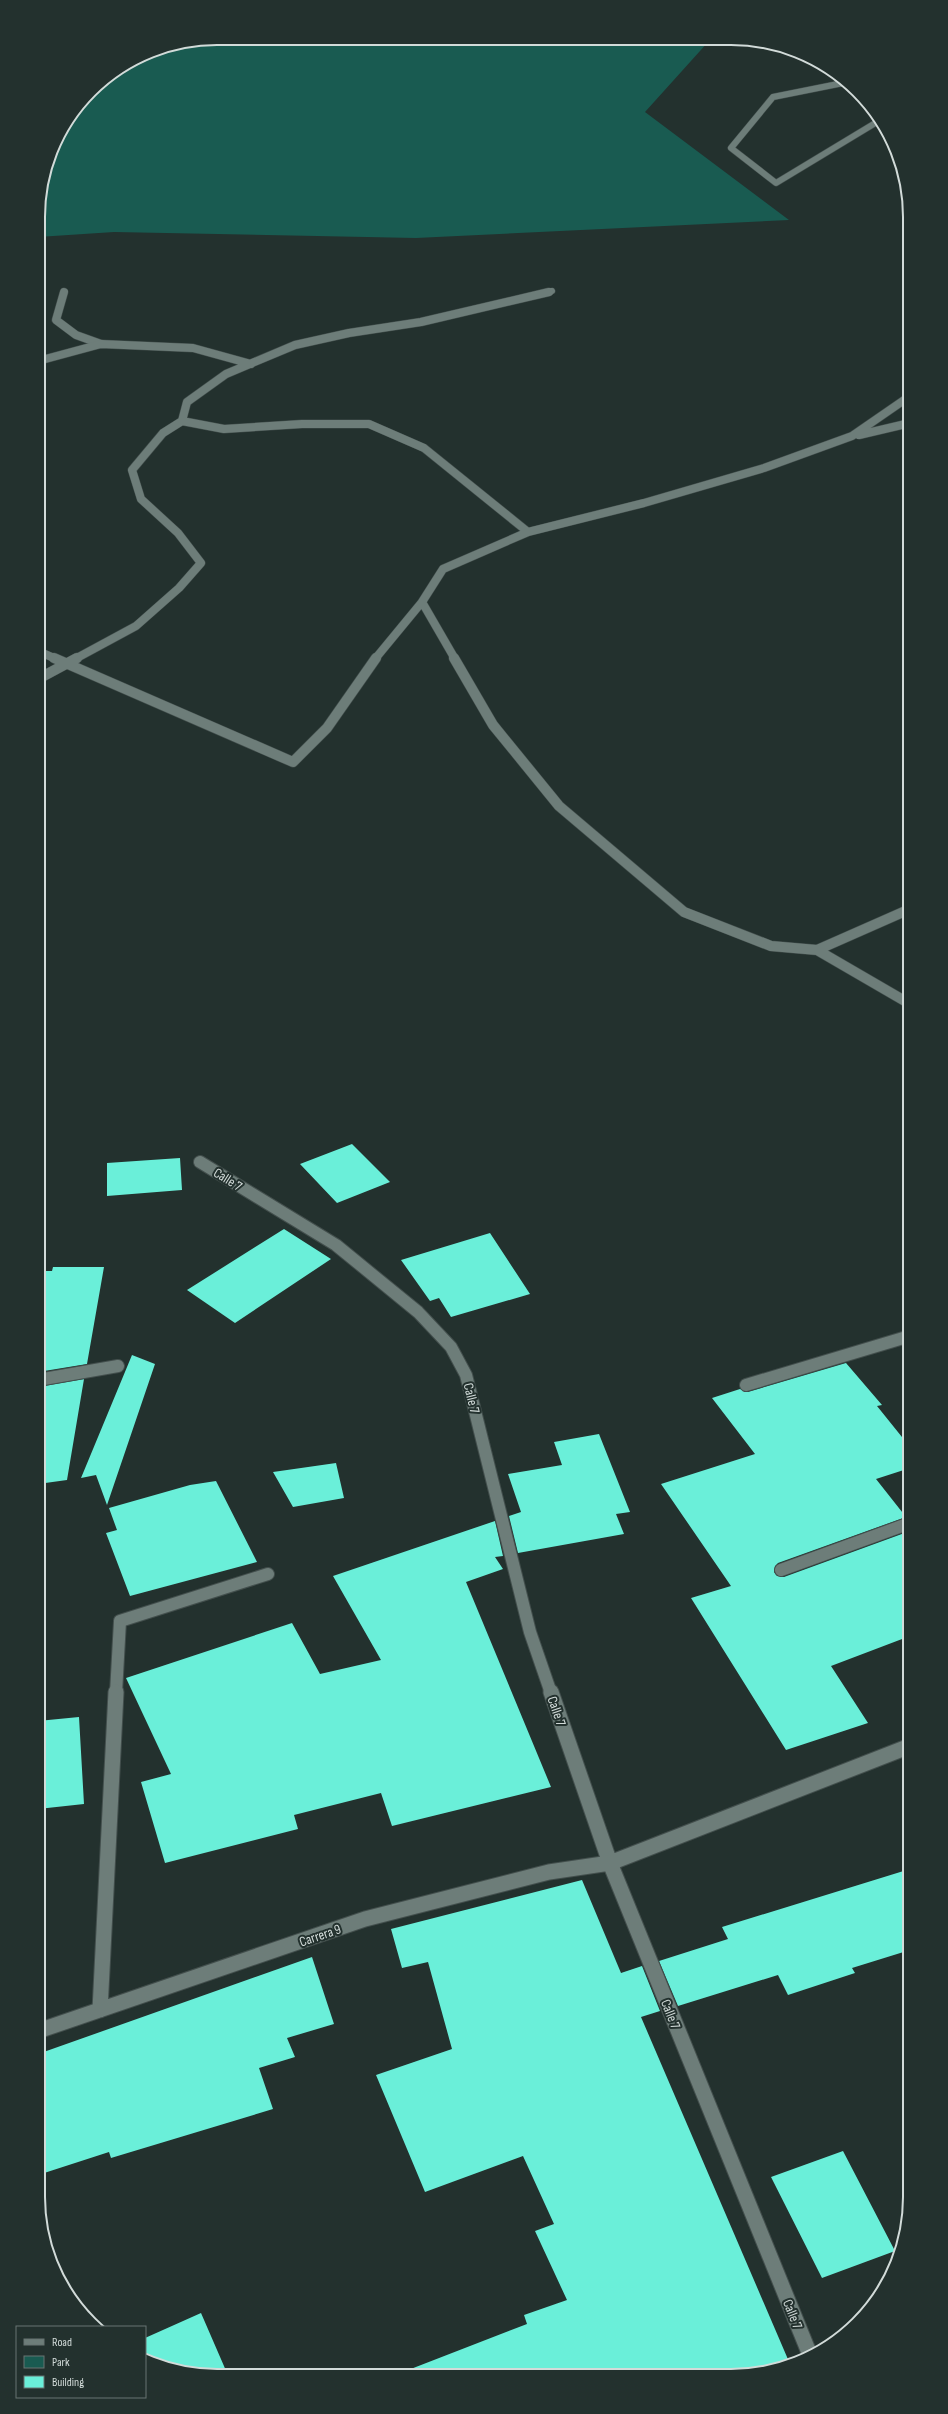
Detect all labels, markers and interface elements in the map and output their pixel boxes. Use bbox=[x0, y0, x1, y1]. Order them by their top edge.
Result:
street label: Calle 7 bbox=[210, 1164, 246, 1195]
street label: Calle 7 bbox=[460, 1381, 484, 1415]
street label: Calle 7 bbox=[544, 1694, 570, 1729]
street label: Carrera 9 bbox=[297, 1920, 343, 1951]
street label: Calle 7 bbox=[657, 1997, 684, 2032]
street label: Calle 7 bbox=[779, 2297, 806, 2332]
legend bbox=[16, 2326, 146, 2398]
text: Road bbox=[52, 2335, 72, 2350]
text: Park bbox=[52, 2355, 70, 2370]
text: Building bbox=[52, 2375, 84, 2390]

